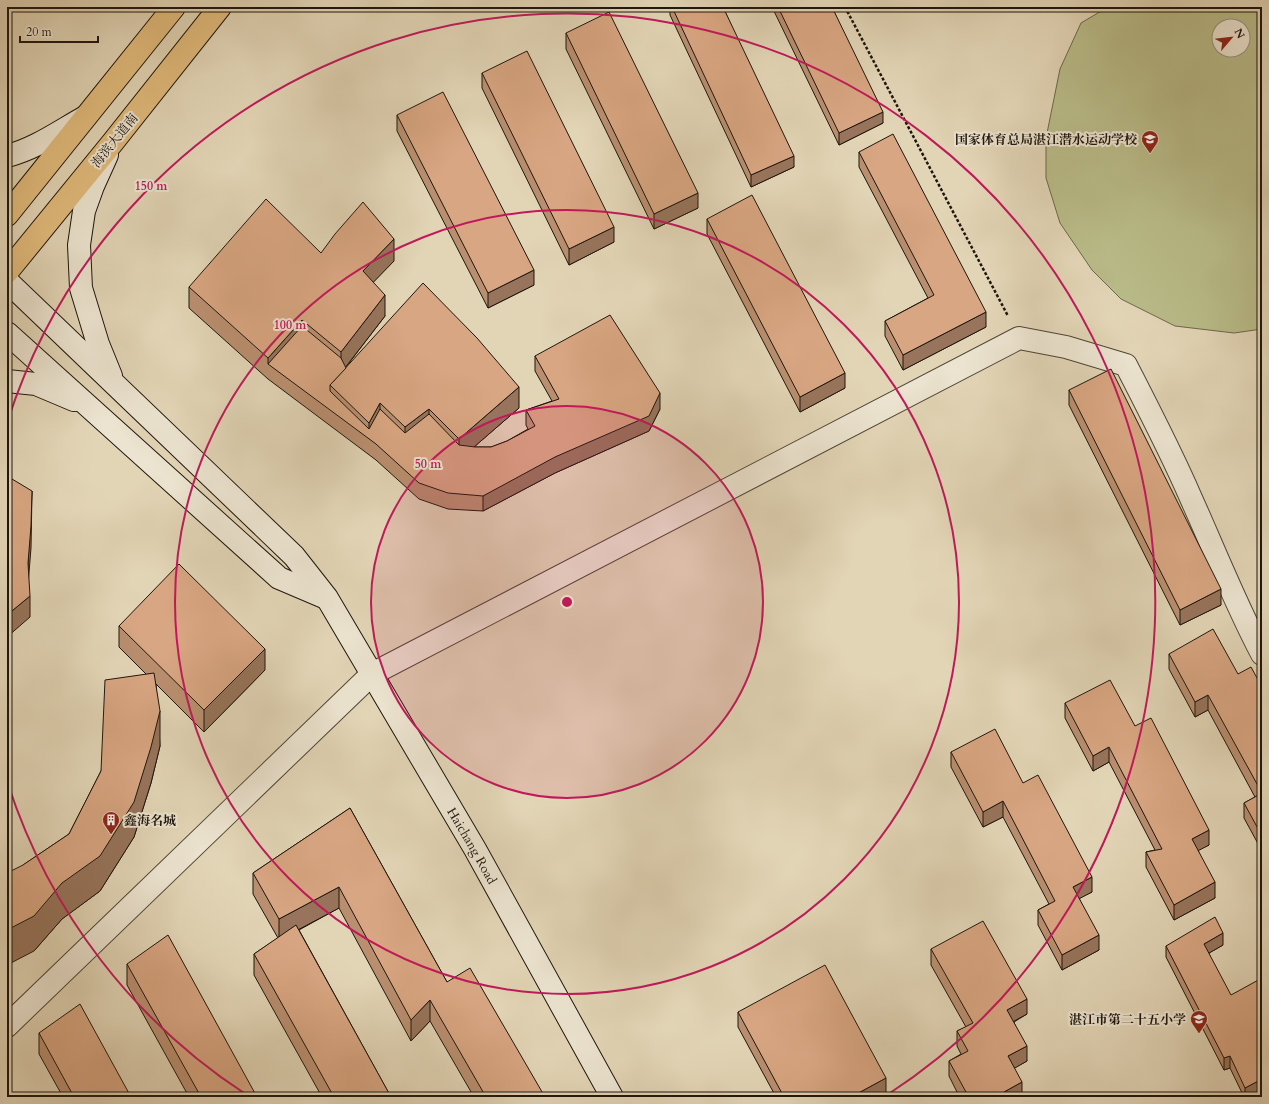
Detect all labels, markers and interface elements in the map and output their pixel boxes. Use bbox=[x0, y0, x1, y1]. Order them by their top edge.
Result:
scale bar bbox=[20, 18, 98, 44]
north arrow bbox=[1211, 18, 1251, 58]
text: 20 m bbox=[26, 24, 53, 40]
text: N bbox=[1231, 26, 1248, 42]
street label: 海滨大道南 bbox=[87, 110, 142, 172]
school or university icon: 国家体育总局湛江潜水运动学校 bbox=[1140, 129, 1160, 154]
place label: 国家体育总局湛江潜水运动学校 bbox=[955, 131, 1137, 149]
text: 150 m bbox=[135, 178, 168, 194]
text: 100 m bbox=[274, 317, 307, 333]
text: 50 m bbox=[415, 456, 442, 472]
centre of rings bbox=[560, 595, 574, 609]
street label: Haichang Road bbox=[442, 804, 501, 888]
building icon: 鑫海名城 bbox=[101, 810, 121, 835]
place label: 鑫海名城 bbox=[124, 812, 176, 830]
school or university icon: 湛江市第二十五小学 bbox=[1189, 1009, 1209, 1034]
place label: 湛江市第二十五小学 bbox=[1069, 1011, 1186, 1029]

